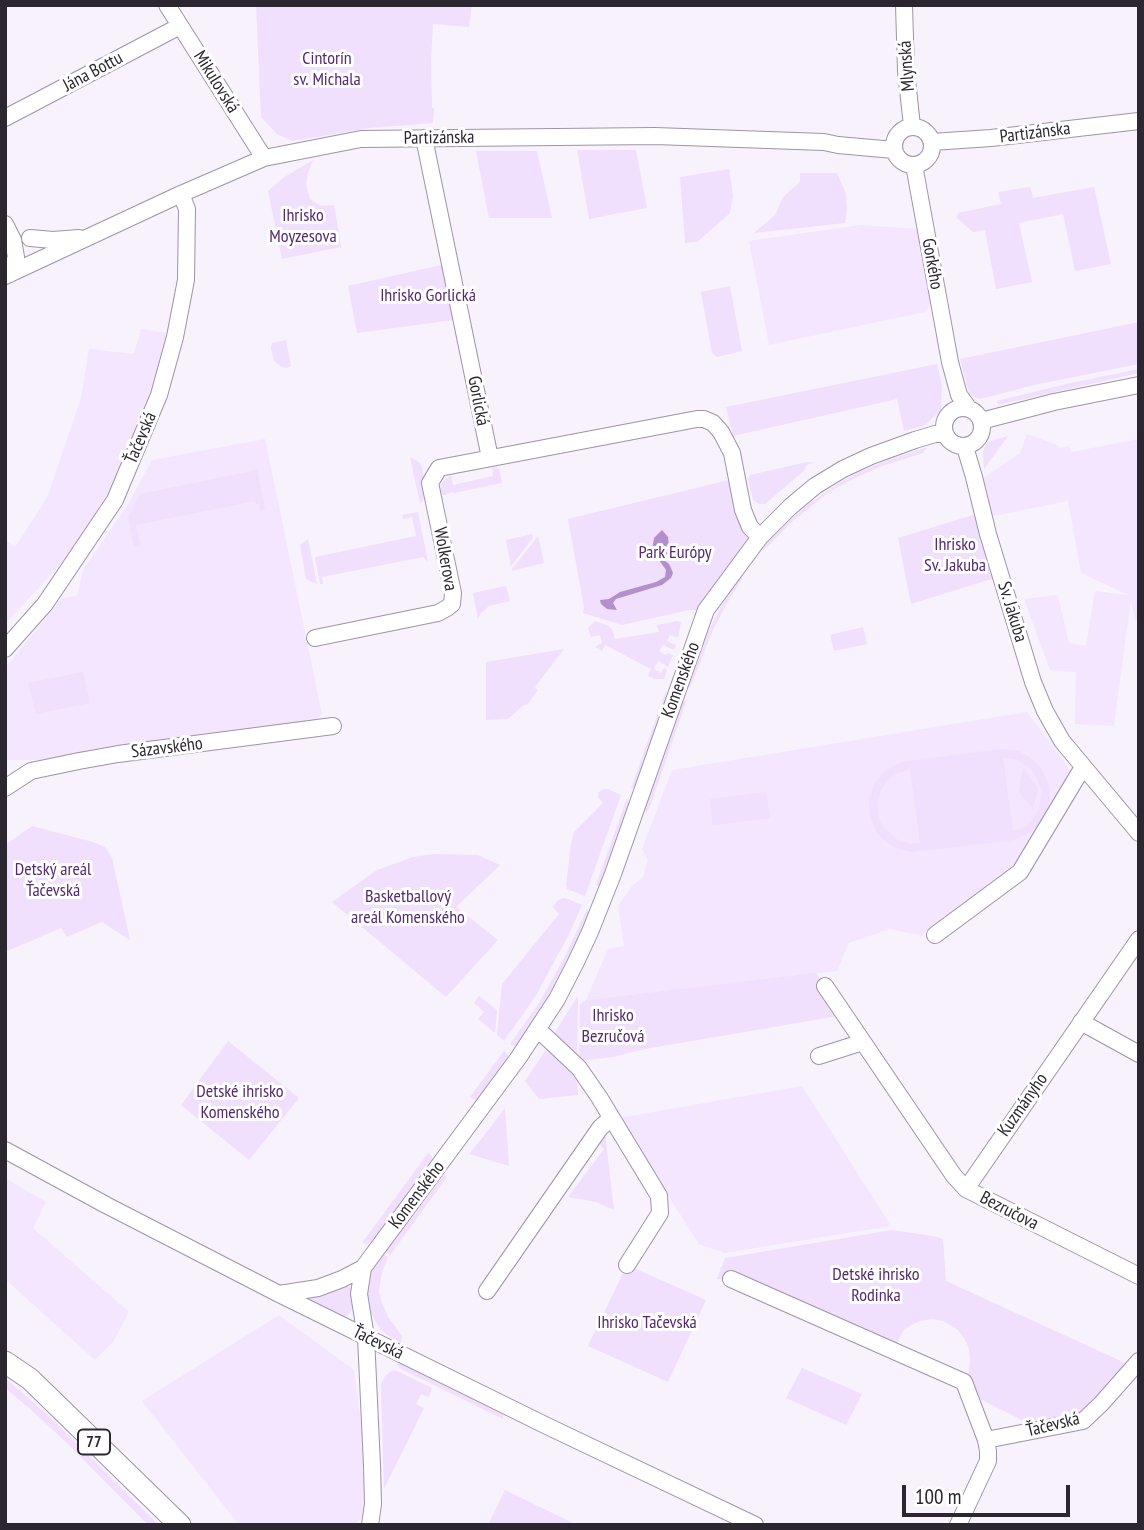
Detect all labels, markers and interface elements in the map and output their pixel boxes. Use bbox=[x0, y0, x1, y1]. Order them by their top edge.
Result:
street label: Mlynská bbox=[894, 40, 920, 92]
street label: Jána Bottu bbox=[59, 47, 127, 97]
street label: Mikulovská bbox=[189, 47, 243, 117]
park label: Cintorín sv. Michala bbox=[293, 48, 361, 90]
street label: Partizánska bbox=[998, 118, 1072, 148]
street label: Partizánska bbox=[403, 127, 475, 149]
park label: Ihrisko Moyzesova bbox=[269, 205, 337, 248]
street label: Gorkého bbox=[917, 237, 947, 291]
park label: Ihrisko Gorlická bbox=[380, 285, 476, 307]
street label: Gorlická bbox=[463, 374, 493, 428]
street label: Ťačevská bbox=[120, 409, 162, 467]
street label: Wolkerova bbox=[429, 525, 461, 593]
park label: Ihrisko Sv. Jakuba bbox=[924, 534, 986, 576]
park label: Park Európy bbox=[638, 542, 712, 564]
street label: Sv. Jakuba bbox=[993, 579, 1031, 645]
street label: Komenského bbox=[657, 639, 705, 721]
street label: Sázavského bbox=[130, 733, 204, 763]
park label: Detský areál Ťačevská bbox=[15, 859, 91, 902]
park label: Basketballový areál Komenského bbox=[351, 886, 465, 928]
park label: Ihrisko Bezručová bbox=[582, 1005, 644, 1048]
street label: Kuzmányho bbox=[993, 1069, 1053, 1141]
park label: Detské ihrisko Komenského bbox=[196, 1081, 284, 1124]
street label: Komenského bbox=[385, 1157, 449, 1233]
street label: Bezručova bbox=[976, 1187, 1042, 1235]
park label: Detské ihrisko Rodinka bbox=[832, 1264, 920, 1306]
park label: Ihrisko Tačevská bbox=[597, 1312, 697, 1334]
street label: Ťačevská bbox=[349, 1321, 407, 1365]
street label: Ťačevská bbox=[1024, 1408, 1082, 1442]
road number: 77 bbox=[78, 1430, 110, 1454]
scale bar bbox=[906, 1470, 1074, 1514]
text: 100 m bbox=[915, 1483, 961, 1510]

